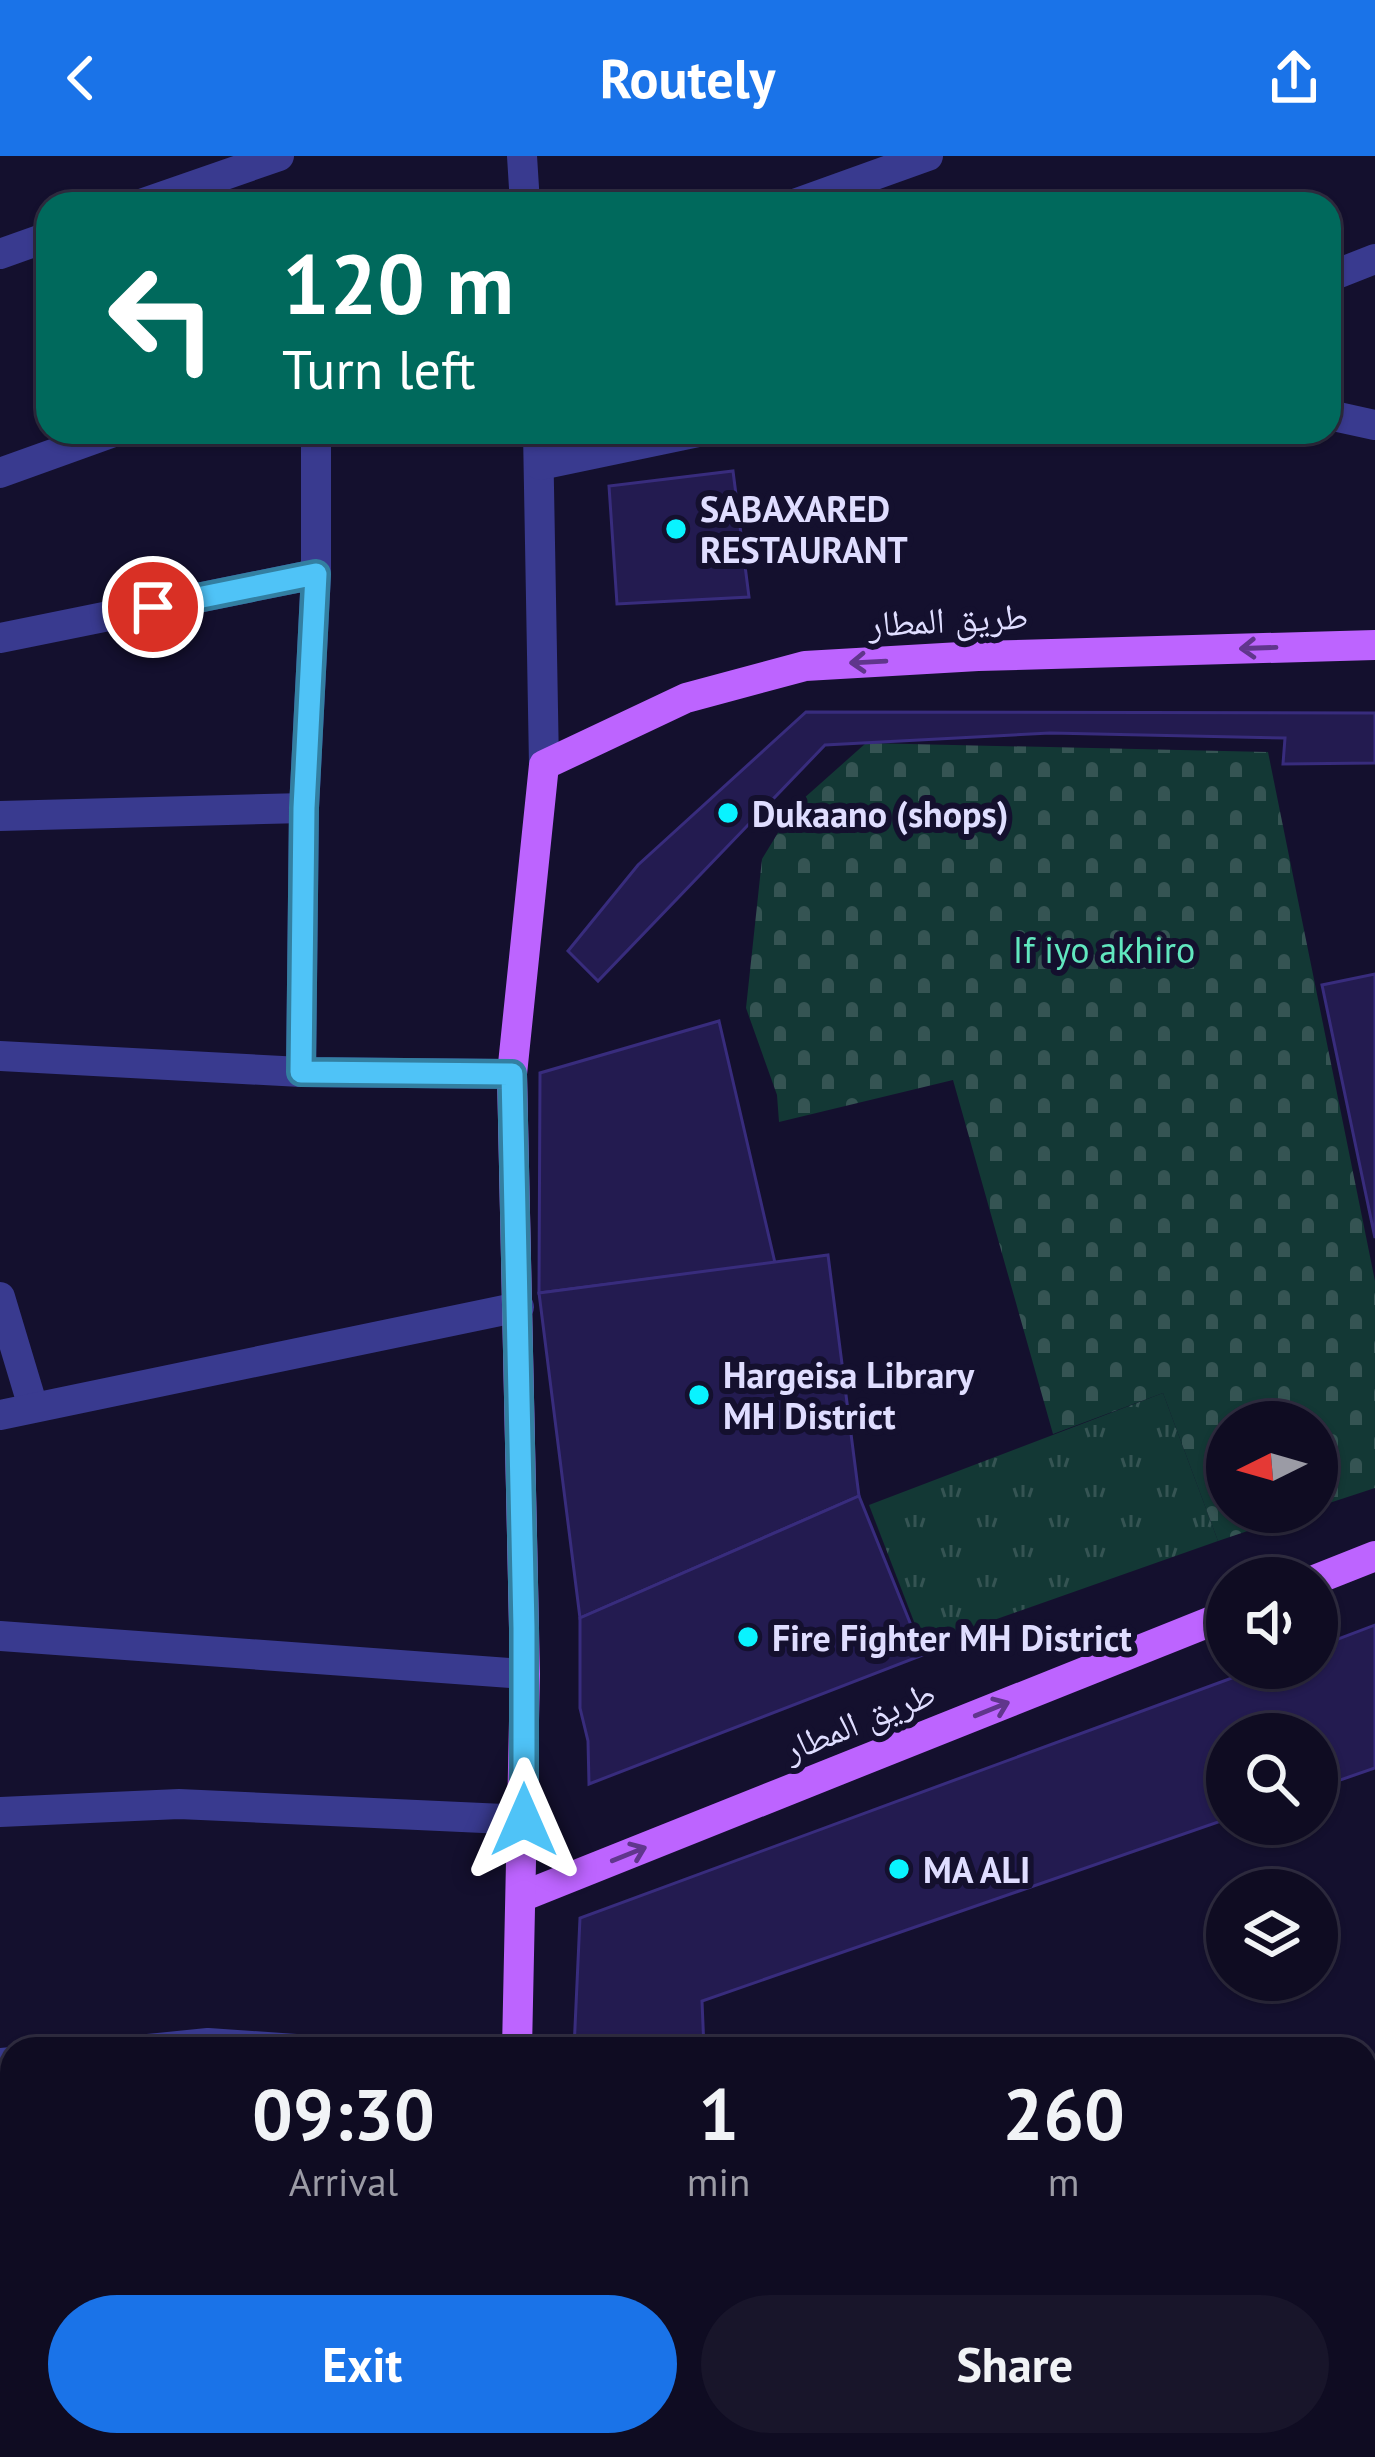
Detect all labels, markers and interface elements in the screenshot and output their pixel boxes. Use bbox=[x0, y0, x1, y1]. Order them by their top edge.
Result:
text: Routely bbox=[600, 43, 775, 113]
icon: back bbox=[48, 45, 114, 111]
icon: share bbox=[1261, 45, 1327, 111]
text: 120 m bbox=[282, 228, 514, 337]
icon: left bbox=[84, 240, 240, 396]
text: Turn left bbox=[282, 334, 476, 404]
place label: SABAXARED RESTAURANT bbox=[700, 485, 908, 573]
marker: SABAXARED RESTAURANT bbox=[663, 516, 689, 542]
pin bbox=[102, 556, 204, 658]
icon: arrive bbox=[120, 574, 186, 640]
street label: طريق المطار bbox=[866, 591, 1029, 647]
one-way arrow bbox=[1239, 637, 1278, 660]
one-way arrow bbox=[849, 651, 888, 674]
place label: Dukaano (shops) bbox=[752, 790, 1008, 837]
marker: Dukaano (shops) bbox=[715, 800, 741, 826]
park label: If iyo akhiro bbox=[1013, 926, 1195, 973]
place label: Hargeisa Library MH District bbox=[723, 1351, 975, 1439]
marker: Hargeisa Library MH District bbox=[686, 1382, 712, 1408]
north arrow bbox=[1206, 1401, 1338, 1533]
map controls bbox=[1206, 1401, 1338, 2001]
button: sound bbox=[1206, 1557, 1338, 1689]
place label: Fire Fighter MH District bbox=[772, 1614, 1132, 1661]
marker: Fire Fighter MH District bbox=[735, 1624, 761, 1650]
street label: طريق المطار bbox=[775, 1668, 942, 1772]
one-way arrow bbox=[972, 1697, 1009, 1718]
button: search bbox=[1206, 1713, 1338, 1845]
position arrow bbox=[461, 1757, 587, 1883]
one-way arrow bbox=[610, 1841, 647, 1863]
place label: MA ALI bbox=[923, 1846, 1030, 1893]
marker: MA ALI bbox=[886, 1856, 912, 1882]
button: layers bbox=[1206, 1869, 1338, 2001]
text: 09:30 bbox=[252, 2067, 435, 2160]
text: 1 bbox=[698, 2067, 739, 2160]
text: 260 bbox=[1002, 2067, 1125, 2160]
text: Arrival bbox=[289, 2156, 398, 2207]
text: min bbox=[687, 2156, 750, 2207]
text: m bbox=[1048, 2156, 1079, 2207]
button: Exit bbox=[48, 2295, 677, 2433]
button: Share bbox=[701, 2295, 1329, 2433]

